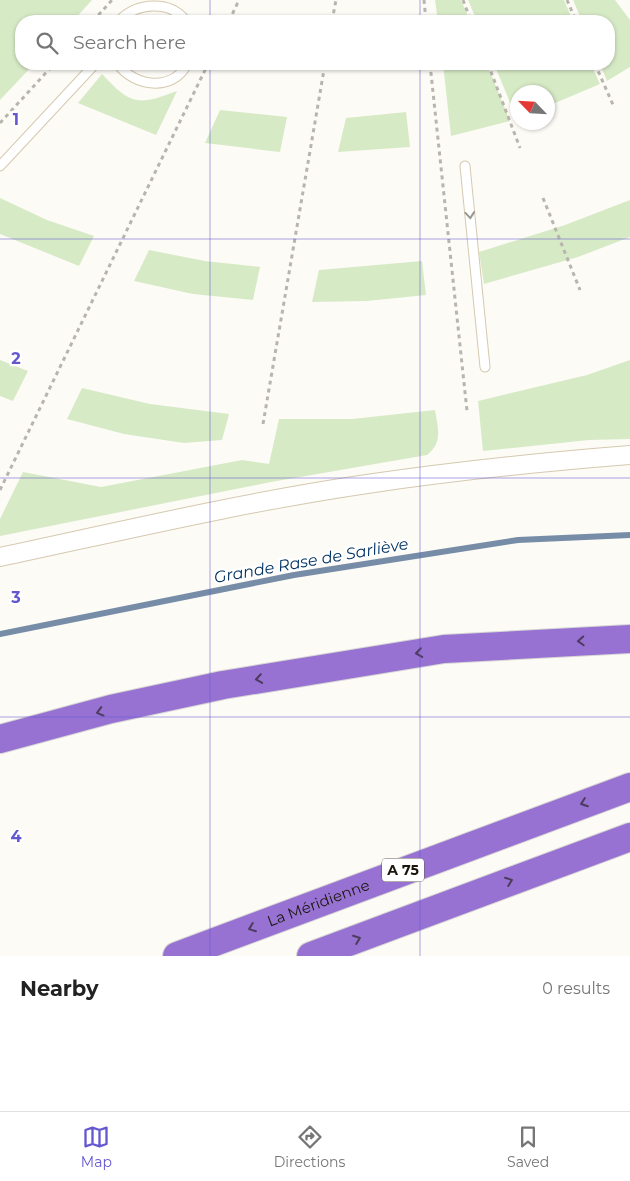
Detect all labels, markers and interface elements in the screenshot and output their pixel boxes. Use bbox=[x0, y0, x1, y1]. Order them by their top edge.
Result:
search box bbox=[15, 15, 615, 70]
icon: search bbox=[33, 29, 61, 57]
text: Search here bbox=[73, 31, 186, 54]
north arrow bbox=[510, 85, 555, 130]
text: 1 bbox=[13, 110, 19, 129]
one-way arrow bbox=[464, 211, 475, 219]
text: 2 bbox=[11, 349, 21, 368]
water label: Grande Rase de Sarliève bbox=[212, 534, 410, 587]
text: 3 bbox=[10, 588, 21, 607]
one-way arrow bbox=[577, 636, 585, 647]
one-way arrow bbox=[415, 647, 423, 658]
one-way arrow bbox=[255, 674, 263, 684]
one-way arrow bbox=[96, 707, 104, 717]
one-way arrow bbox=[580, 797, 589, 807]
text: 4 bbox=[10, 827, 22, 846]
road number: A 75 bbox=[382, 858, 424, 882]
street label: La Méridienne bbox=[265, 875, 372, 930]
one-way arrow bbox=[504, 877, 513, 887]
one-way arrow bbox=[248, 921, 257, 932]
one-way arrow bbox=[352, 935, 361, 945]
text: Nearby bbox=[20, 976, 99, 1001]
text: 0 results bbox=[542, 979, 610, 998]
tab: Map bbox=[81, 1123, 112, 1171]
tab: Directions bbox=[274, 1123, 345, 1171]
tab: Saved bbox=[507, 1123, 549, 1171]

